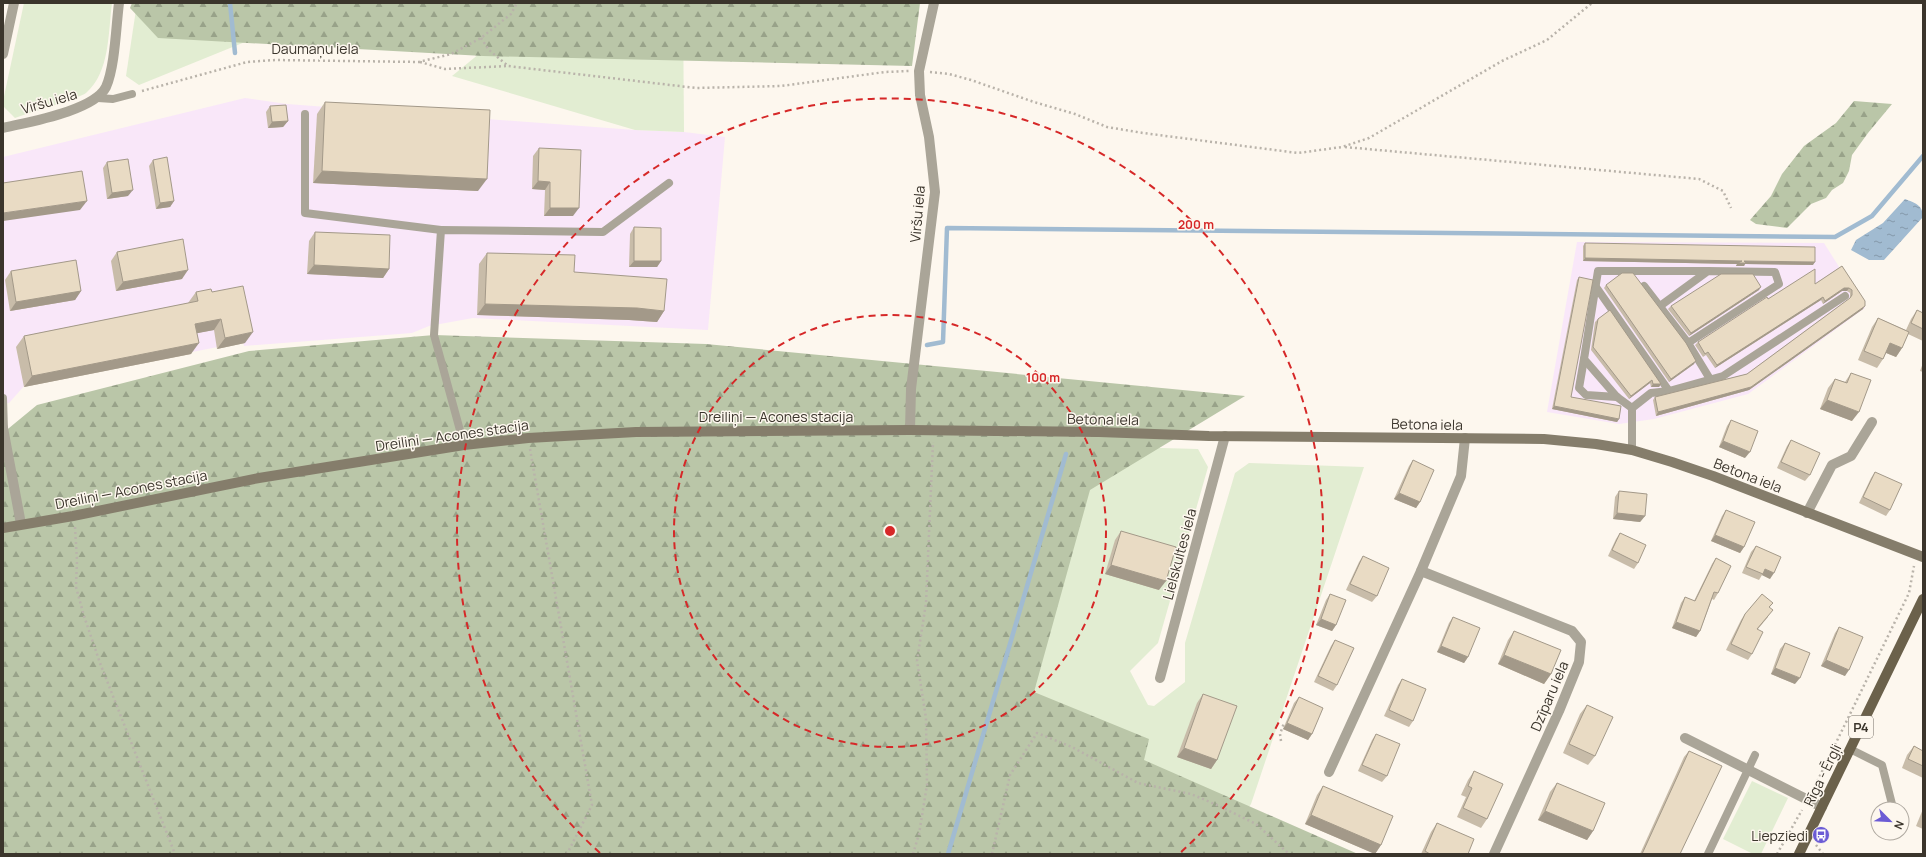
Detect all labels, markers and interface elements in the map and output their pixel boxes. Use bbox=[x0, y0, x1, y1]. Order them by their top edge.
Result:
street label: Daumaņu iela bbox=[271, 39, 359, 59]
street label: Viršu iela bbox=[19, 84, 79, 118]
street label: Viršu iela bbox=[905, 185, 929, 243]
text: 200 m bbox=[1178, 216, 1214, 233]
text: 100 m bbox=[1026, 369, 1060, 386]
street label: Dreiliņi — Acones stacija bbox=[699, 407, 853, 427]
street label: Betona iela bbox=[1067, 409, 1139, 429]
street label: Betona iela bbox=[1391, 414, 1463, 434]
street label: Dreiliņi — Acones stacija bbox=[374, 415, 530, 456]
street label: Betona iela bbox=[1711, 453, 1785, 497]
street label: Dreiliņi — Acones stacija bbox=[53, 465, 209, 514]
street label: Lielskultes iela bbox=[1158, 506, 1200, 602]
centre of rings bbox=[883, 524, 897, 538]
street label: Dzīparu iela bbox=[1526, 658, 1572, 734]
road number: P4 bbox=[1849, 716, 1873, 738]
street label: Rīga - Ērgļi bbox=[1799, 741, 1846, 810]
north arrow bbox=[1870, 801, 1910, 841]
text: N bbox=[1891, 819, 1908, 832]
bus stop icon: Liepziedi bbox=[1811, 825, 1831, 845]
place label: Liepziedi bbox=[1751, 826, 1808, 845]

